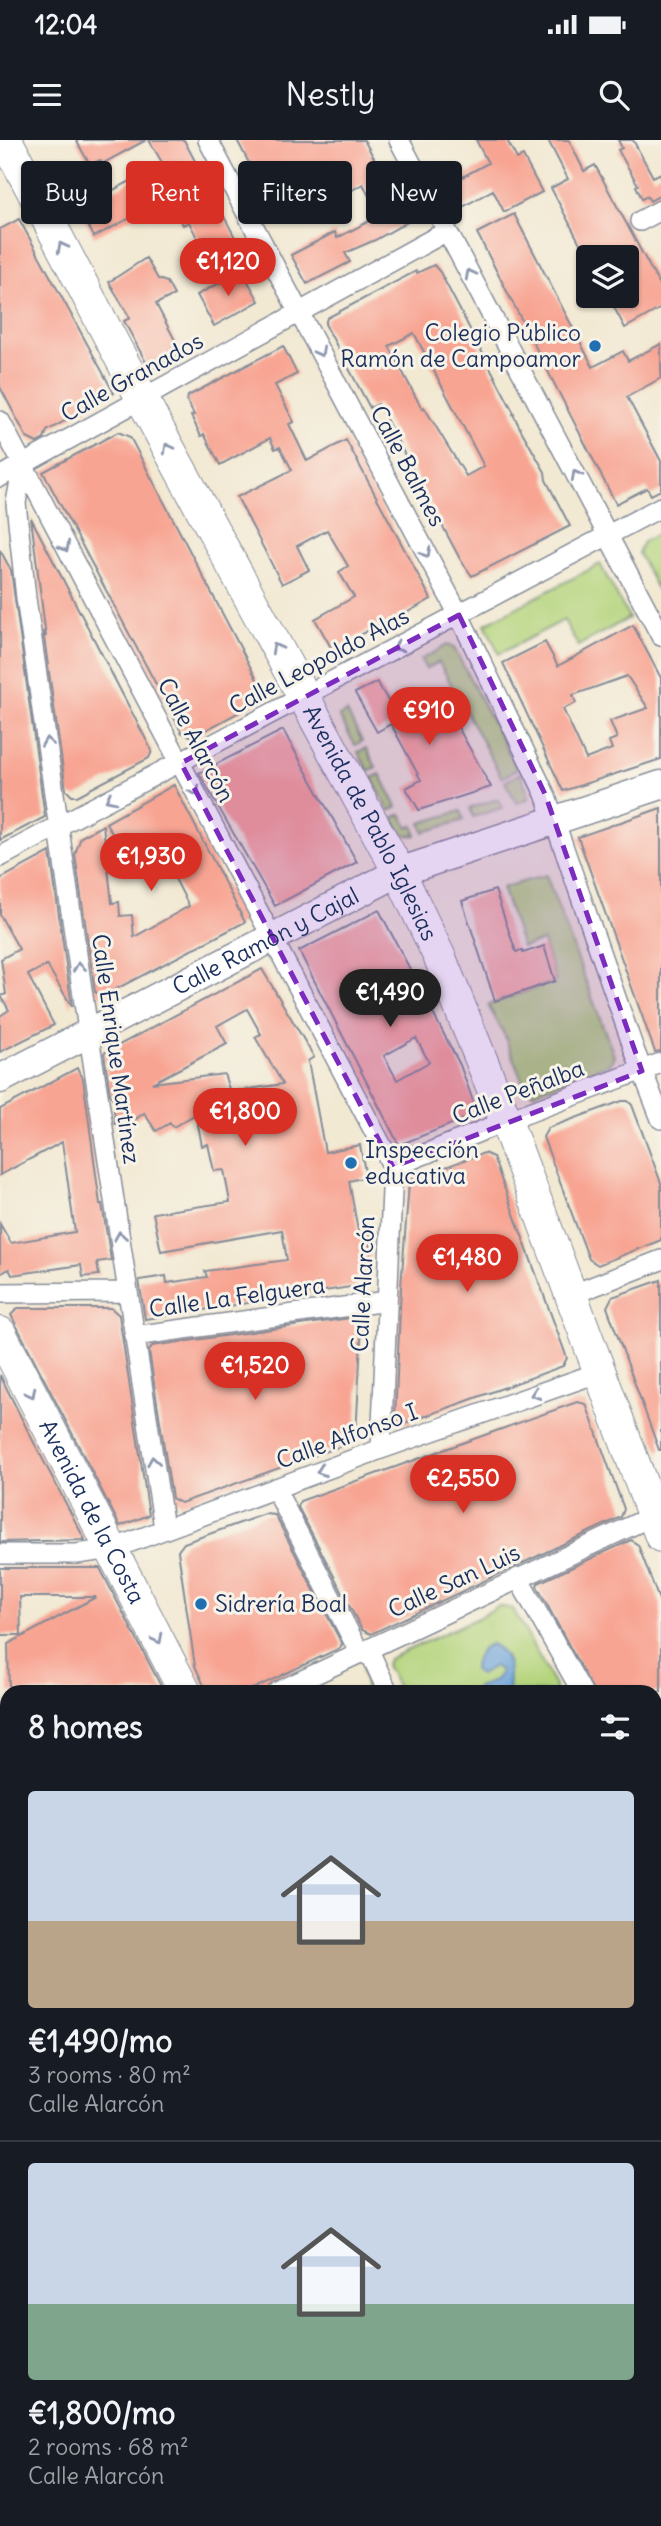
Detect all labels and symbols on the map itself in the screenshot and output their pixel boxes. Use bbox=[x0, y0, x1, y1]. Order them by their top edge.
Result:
pin: €1,120 bbox=[171, 239, 285, 298]
one-way arrow bbox=[57, 242, 71, 254]
one-way arrow bbox=[465, 269, 478, 281]
place label: Colegio Público Ramón de Campoamor bbox=[340, 318, 582, 373]
street label: Calle Granados bbox=[55, 325, 208, 428]
marker: Colegio Público Ramón de Campoamor bbox=[587, 338, 603, 354]
one-way arrow bbox=[311, 345, 325, 357]
street label: Calle Balmes bbox=[364, 400, 452, 531]
one-way arrow bbox=[163, 443, 176, 455]
one-way arrow bbox=[571, 470, 584, 482]
one-way arrow bbox=[57, 540, 70, 552]
one-way arrow bbox=[418, 546, 431, 558]
street label: Calle Leopoldo Alas bbox=[224, 601, 414, 720]
one-way arrow bbox=[393, 639, 405, 652]
one-way arrow bbox=[271, 643, 284, 656]
street label: Calle Alarcón bbox=[152, 673, 241, 807]
pin: €910 bbox=[388, 688, 470, 747]
street label: Avenida de Pablo Iglesias bbox=[297, 700, 444, 945]
one-way arrow bbox=[40, 736, 55, 748]
one-way arrow bbox=[187, 784, 200, 796]
one-way arrow bbox=[105, 790, 117, 804]
pin: €1,930 bbox=[94, 834, 208, 893]
street label: Calle Ramón y Cajal bbox=[167, 881, 363, 1001]
street label: Calle Enrique Martínez bbox=[86, 932, 147, 1166]
one-way arrow bbox=[72, 961, 87, 973]
pin: €1,490 bbox=[333, 970, 447, 1029]
street label: Calle Peñalba bbox=[448, 1053, 588, 1130]
pin: €1,800 bbox=[188, 1088, 302, 1148]
place label: Inspección educativa bbox=[365, 1135, 479, 1190]
marker: Inspección educativa bbox=[343, 1155, 359, 1171]
street label: Calle Alarcón bbox=[344, 1215, 381, 1353]
one-way arrow bbox=[112, 1230, 127, 1242]
pin: €1,480 bbox=[410, 1234, 524, 1294]
street label: Calle La Felguera bbox=[147, 1270, 327, 1323]
pin: €1,520 bbox=[198, 1342, 312, 1402]
one-way arrow bbox=[23, 1386, 37, 1399]
one-way arrow bbox=[530, 1386, 542, 1400]
street label: Calle Alfonso I bbox=[272, 1396, 422, 1475]
street label: Avenida de la Costa bbox=[33, 1415, 152, 1608]
one-way arrow bbox=[146, 1455, 161, 1467]
pin: €2,550 bbox=[406, 1456, 520, 1515]
one-way arrow bbox=[316, 1463, 328, 1477]
street label: Calle San Luis bbox=[383, 1537, 524, 1624]
place label: Sidrería Boal bbox=[215, 1589, 347, 1618]
marker: Sidrería Boal bbox=[193, 1596, 209, 1612]
one-way arrow bbox=[150, 1632, 163, 1644]

